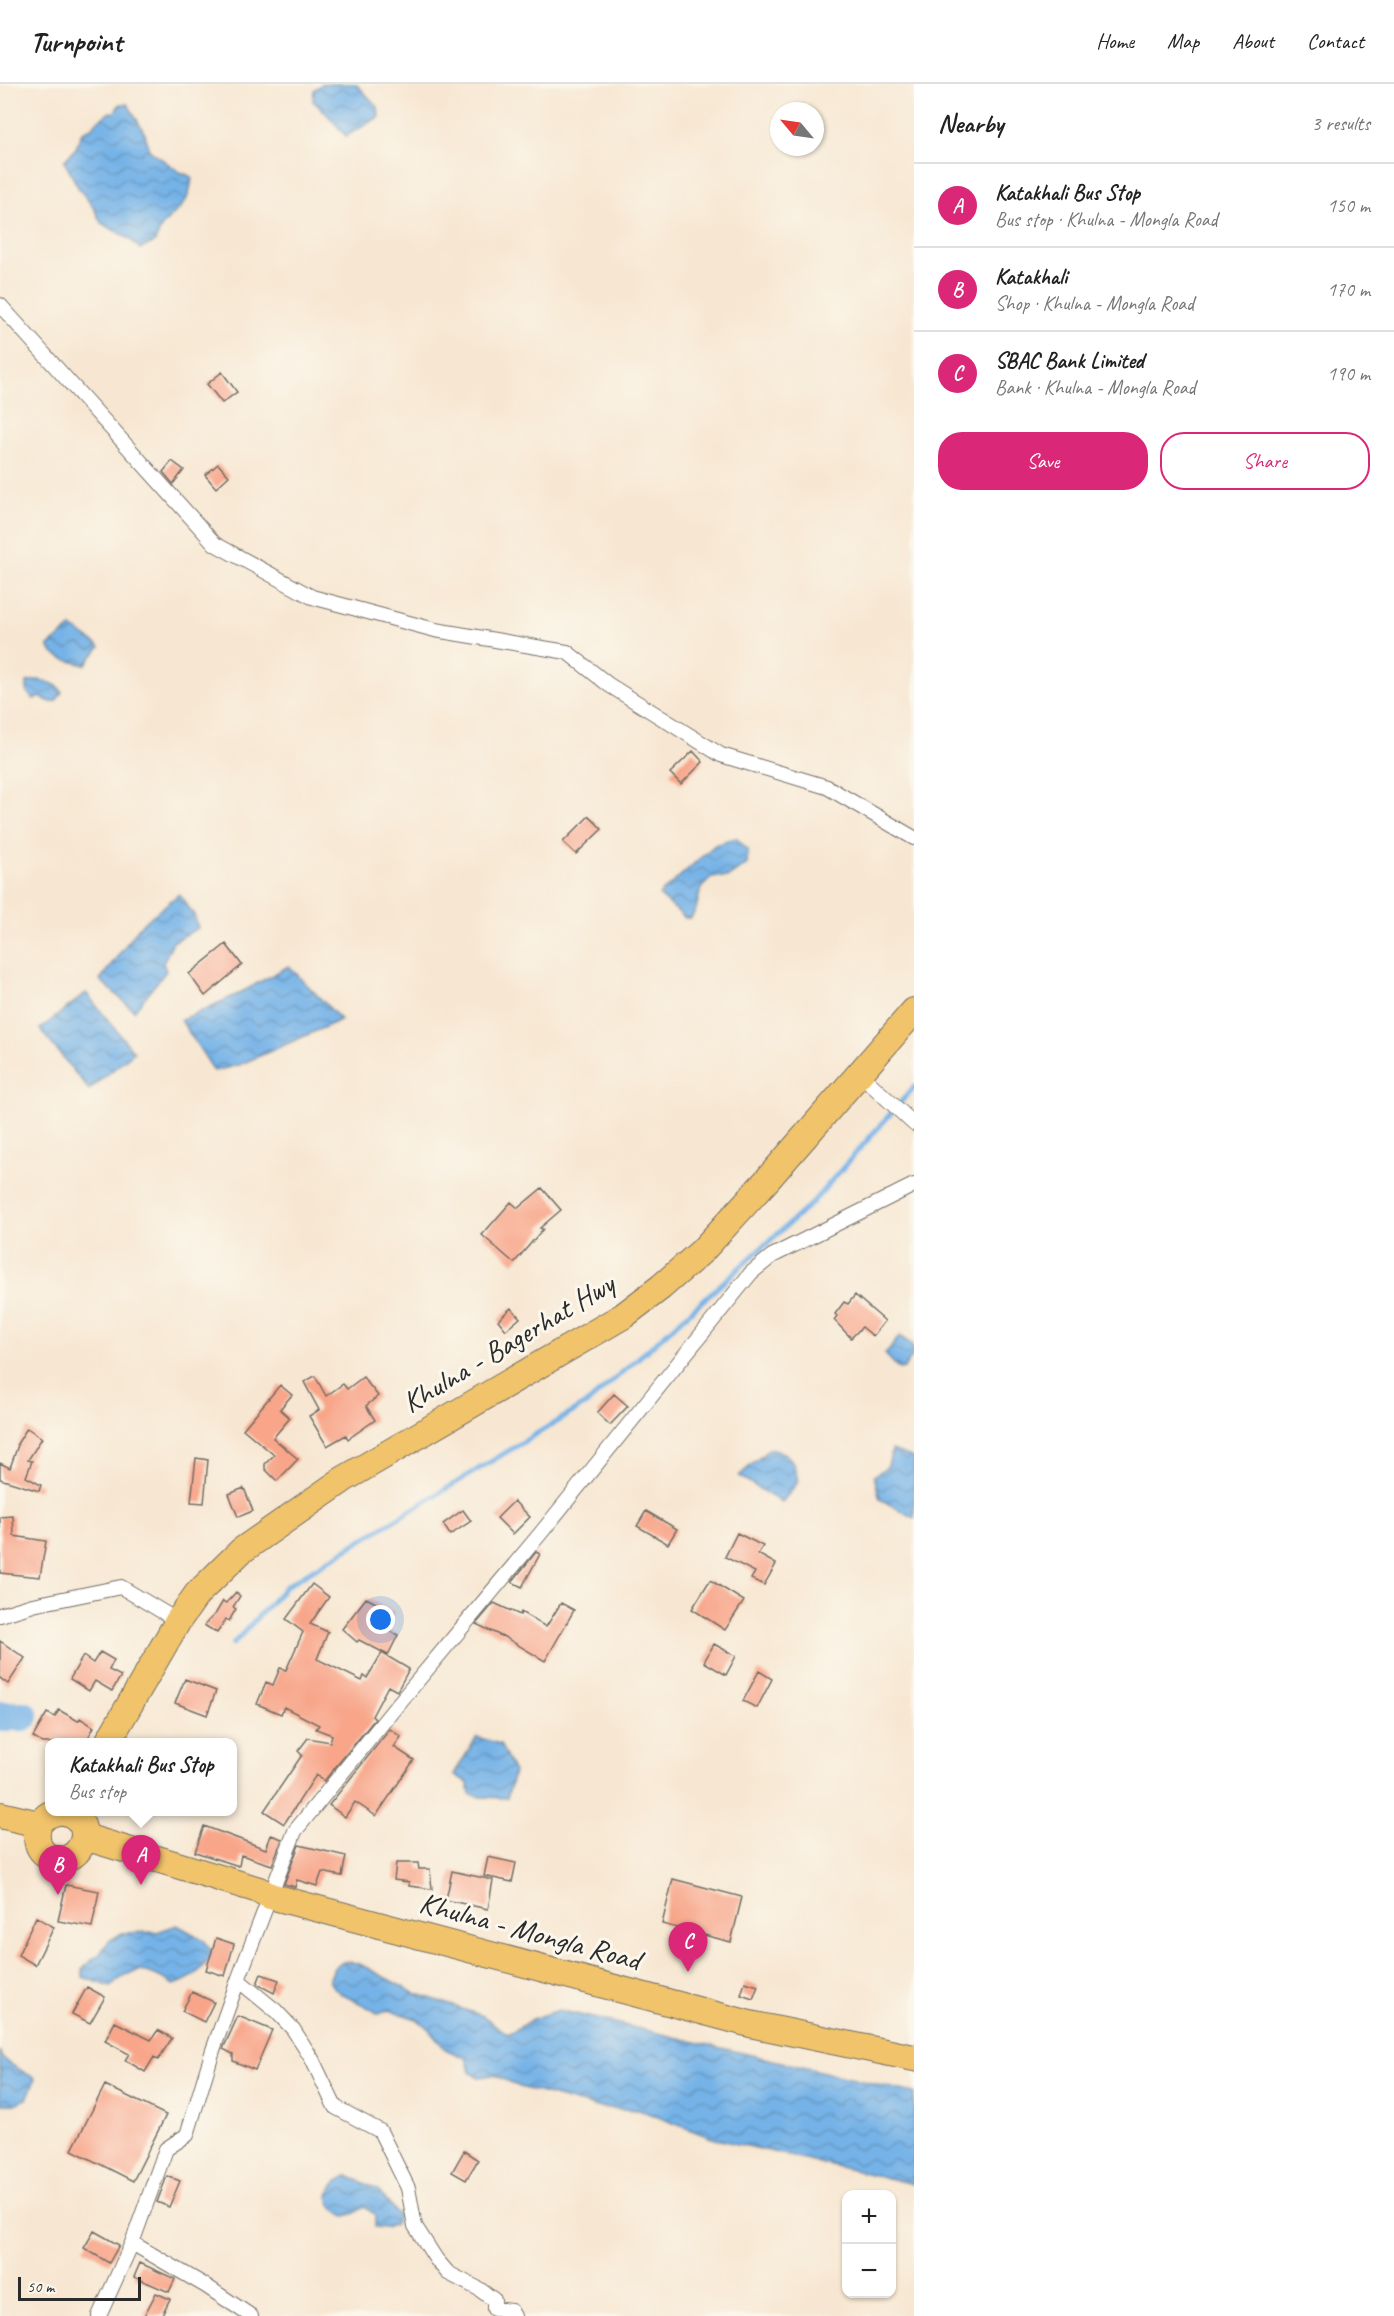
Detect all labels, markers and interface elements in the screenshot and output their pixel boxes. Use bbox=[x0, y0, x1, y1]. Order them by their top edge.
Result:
text: Turnpoint bbox=[30, 24, 122, 59]
text: Home bbox=[1096, 28, 1134, 54]
text: Map bbox=[1167, 28, 1199, 54]
text: About bbox=[1232, 28, 1274, 54]
text: Contact bbox=[1307, 28, 1364, 54]
north arrow bbox=[770, 102, 824, 156]
text: Nearby bbox=[938, 107, 1003, 140]
text: 3 results bbox=[1311, 111, 1370, 136]
text: Katakhali Bus Stop bbox=[995, 179, 1140, 207]
text: A bbox=[952, 193, 963, 218]
text: 150 m bbox=[1327, 193, 1370, 218]
text: Bus stop · Khulna - Mongla Road bbox=[995, 207, 1217, 232]
text: Katakhali bbox=[995, 263, 1067, 291]
text: B bbox=[952, 277, 963, 302]
text: 170 m bbox=[1327, 277, 1370, 302]
text: Shop · Khulna - Mongla Road bbox=[995, 291, 1194, 316]
text: SBAC Bank Limited bbox=[995, 347, 1144, 375]
text: C bbox=[953, 361, 962, 386]
text: 190 m bbox=[1327, 361, 1370, 386]
text: Bank · Khulna - Mongla Road bbox=[995, 375, 1195, 400]
button: Save bbox=[938, 432, 1148, 490]
button: Share bbox=[1160, 432, 1370, 490]
street label: Khulna - Bagerhat Hwy bbox=[395, 1263, 623, 1421]
your location bbox=[366, 1605, 395, 1634]
popup bbox=[45, 1738, 237, 1816]
text: Katakhali Bus Stop bbox=[69, 1751, 213, 1779]
text: Bus stop bbox=[69, 1779, 126, 1804]
pin: A bbox=[122, 1836, 160, 1885]
pin: B bbox=[38, 1846, 78, 1895]
street label: Khulna - Mongla Road bbox=[415, 1883, 649, 1980]
pin: C bbox=[668, 1922, 708, 1972]
map controls bbox=[842, 2190, 896, 2298]
button: + bbox=[842, 2190, 896, 2244]
button: − bbox=[842, 2244, 896, 2298]
scale bar bbox=[18, 2274, 141, 2302]
text: 50 m bbox=[27, 2277, 54, 2297]

